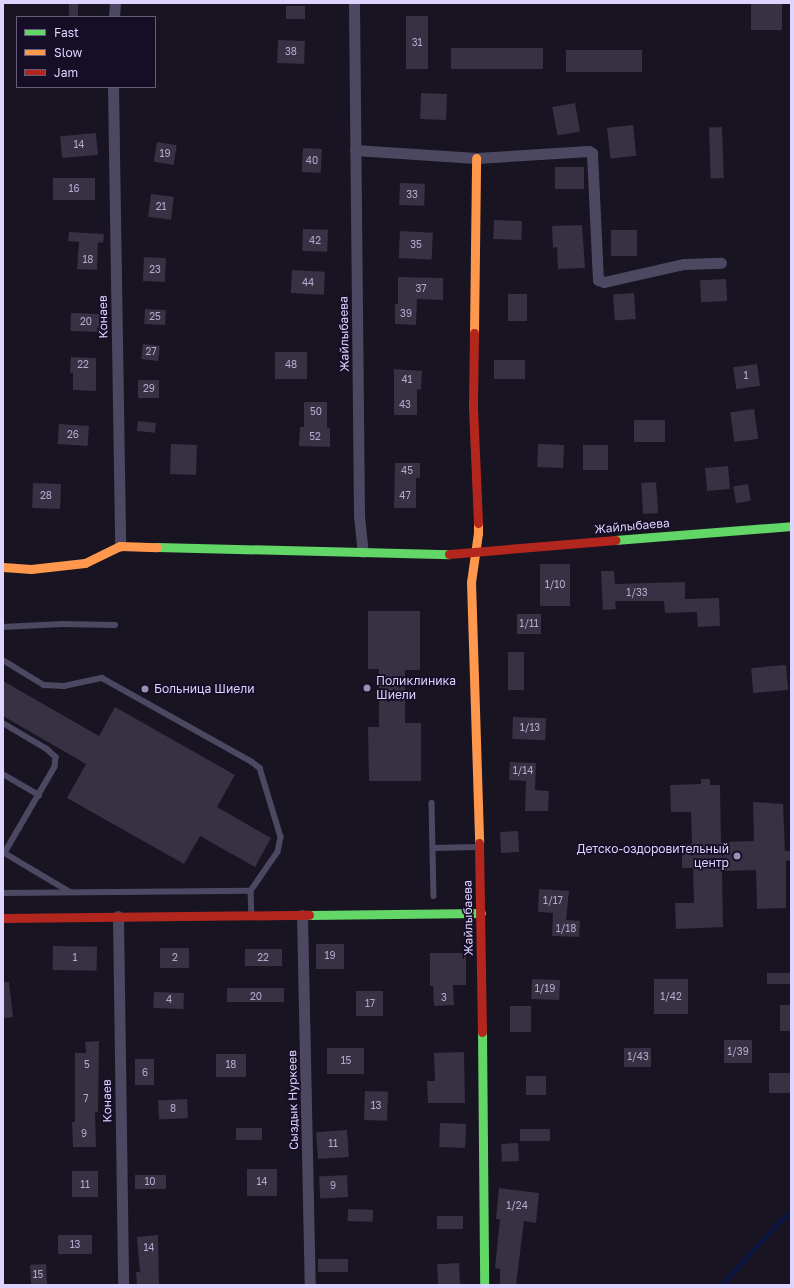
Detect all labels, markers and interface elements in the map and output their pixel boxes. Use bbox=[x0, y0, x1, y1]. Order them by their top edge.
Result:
legend bbox=[16, 16, 156, 88]
text: Fast bbox=[54, 25, 79, 40]
house number: 31 bbox=[412, 37, 422, 49]
text: Slow bbox=[54, 45, 82, 60]
house number: 38 bbox=[285, 46, 297, 58]
text: Jam bbox=[54, 65, 78, 80]
house number: 14 bbox=[74, 139, 84, 151]
house number: 19 bbox=[160, 148, 170, 160]
house number: 40 bbox=[306, 155, 318, 167]
house number: 16 bbox=[69, 183, 79, 195]
house number: 33 bbox=[406, 189, 418, 201]
house number: 21 bbox=[156, 201, 166, 213]
house number: 42 bbox=[309, 235, 321, 247]
house number: 35 bbox=[410, 239, 422, 251]
house number: 18 bbox=[83, 254, 93, 266]
house number: 23 bbox=[149, 264, 161, 276]
house number: 44 bbox=[302, 277, 314, 289]
house number: 37 bbox=[415, 283, 427, 295]
street label: Конаев bbox=[95, 295, 111, 339]
street label: Жайлыбаева bbox=[336, 296, 352, 372]
house number: 39 bbox=[400, 308, 412, 320]
house number: 25 bbox=[149, 311, 161, 323]
house number: 20 bbox=[80, 316, 92, 328]
house number: 27 bbox=[145, 346, 157, 358]
house number: 22 bbox=[77, 359, 89, 371]
house number: 48 bbox=[285, 359, 297, 371]
house number: 1 bbox=[744, 370, 748, 382]
house number: 41 bbox=[402, 374, 412, 386]
house number: 29 bbox=[143, 383, 155, 395]
house number: 43 bbox=[399, 399, 411, 411]
house number: 50 bbox=[310, 406, 322, 418]
house number: 26 bbox=[67, 429, 79, 441]
house number: 52 bbox=[309, 431, 321, 443]
house number: 45 bbox=[401, 465, 413, 477]
house number: 28 bbox=[40, 490, 52, 502]
house number: 47 bbox=[399, 490, 411, 502]
street label: Жайлыбаева bbox=[594, 516, 670, 536]
house number: 1/10 bbox=[545, 579, 565, 591]
house number: 1/33 bbox=[626, 587, 648, 599]
house number: 1/11 bbox=[519, 618, 539, 630]
place label: Поликлиника Шиели bbox=[376, 674, 456, 702]
place label: Больница Шиели bbox=[154, 682, 254, 696]
marker: Поликлиника Шиели bbox=[361, 682, 373, 694]
marker: Больница Шиели bbox=[139, 683, 151, 695]
house number: 1/13 bbox=[520, 722, 540, 734]
house number: 1/14 bbox=[513, 765, 533, 777]
place label: Детско-оздоровительный центр bbox=[577, 842, 729, 870]
marker: Детско-оздоровительный центр bbox=[732, 851, 742, 861]
street label: Жайлыбаева bbox=[460, 880, 476, 956]
house number: 1/17 bbox=[543, 895, 563, 907]
house number: 1/18 bbox=[556, 923, 576, 935]
house number: 19 bbox=[325, 950, 335, 962]
house number: 1 bbox=[73, 952, 77, 964]
house number: 2 bbox=[172, 952, 178, 964]
house number: 22 bbox=[257, 952, 269, 964]
house number: 1/19 bbox=[535, 983, 555, 995]
house number: 20 bbox=[250, 991, 262, 1003]
house number: 1/42 bbox=[660, 991, 682, 1003]
house number: 3 bbox=[441, 992, 447, 1004]
house number: 4 bbox=[166, 994, 172, 1006]
house number: 17 bbox=[365, 998, 375, 1010]
house number: 1/39 bbox=[727, 1046, 749, 1058]
street label: Сыздык Нуркеев bbox=[285, 1050, 301, 1150]
house number: 1/43 bbox=[627, 1051, 649, 1063]
house number: 15 bbox=[341, 1055, 351, 1067]
house number: 5 bbox=[84, 1059, 90, 1071]
house number: 18 bbox=[226, 1059, 236, 1071]
house number: 6 bbox=[142, 1067, 148, 1079]
street label: Конаев bbox=[99, 1079, 115, 1123]
house number: 7 bbox=[83, 1093, 89, 1105]
house number: 13 bbox=[371, 1100, 381, 1112]
house number: 8 bbox=[170, 1103, 176, 1115]
house number: 9 bbox=[81, 1128, 87, 1140]
house number: 11 bbox=[328, 1138, 338, 1150]
house number: 10 bbox=[144, 1176, 156, 1188]
house number: 14 bbox=[257, 1176, 267, 1188]
house number: 11 bbox=[80, 1179, 90, 1191]
house number: 9 bbox=[330, 1180, 336, 1192]
house number: 1/24 bbox=[506, 1200, 528, 1212]
house number: 13 bbox=[70, 1239, 80, 1251]
house number: 14 bbox=[144, 1242, 154, 1254]
house number: 15 bbox=[33, 1269, 43, 1281]

